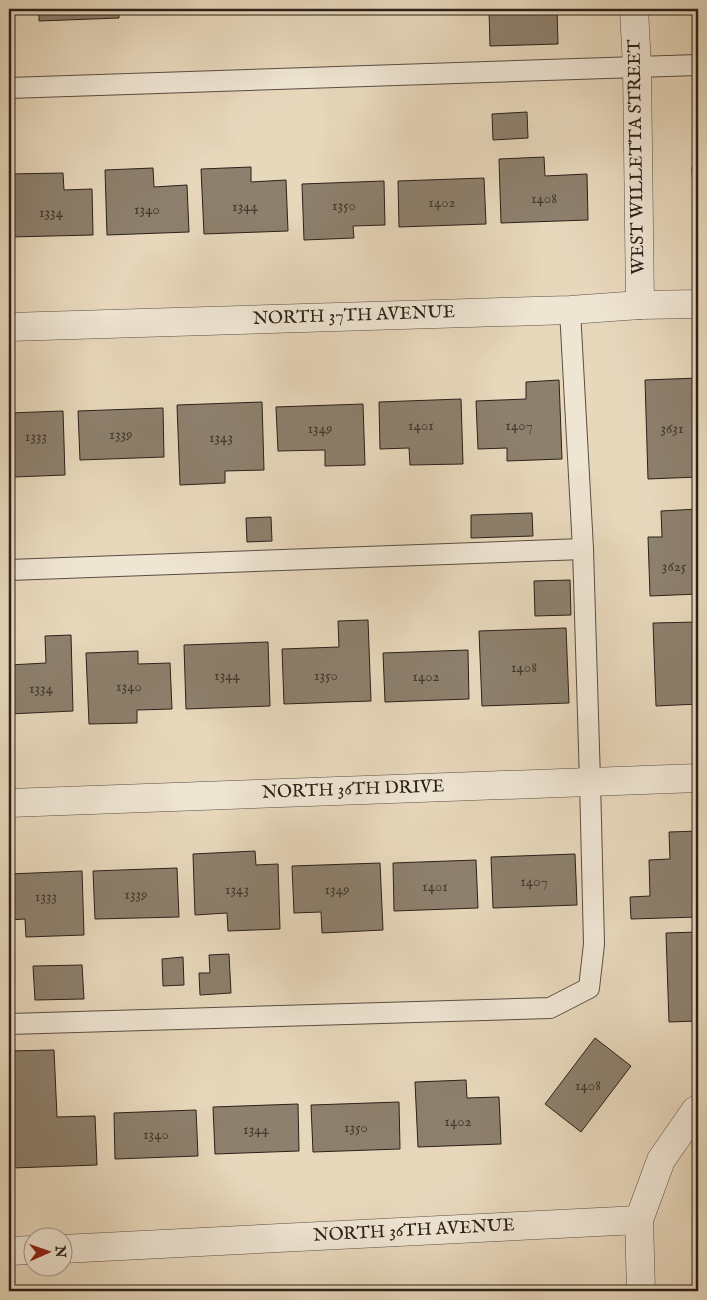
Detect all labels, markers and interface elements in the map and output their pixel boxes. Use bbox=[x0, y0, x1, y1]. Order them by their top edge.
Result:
street label: WEST WILLETTA STREET bbox=[623, 39, 651, 275]
house number: 1408 bbox=[531, 189, 557, 208]
house number: 1402 bbox=[428, 193, 456, 212]
house number: 1350 bbox=[332, 196, 356, 215]
house number: 1344 bbox=[232, 197, 259, 216]
house number: 1340 bbox=[134, 200, 160, 219]
house number: 1334 bbox=[39, 203, 64, 222]
street label: NORTH 37TH AVENUE bbox=[252, 301, 456, 331]
house number: 1401 bbox=[408, 416, 434, 435]
house number: 1407 bbox=[505, 416, 533, 435]
house number: 1349 bbox=[307, 419, 333, 438]
house number: 3631 bbox=[660, 419, 684, 438]
house number: 1339 bbox=[109, 425, 133, 444]
house number: 1333 bbox=[25, 427, 47, 446]
house number: 1343 bbox=[209, 428, 233, 447]
house number: 3625 bbox=[662, 557, 687, 576]
house number: 1408 bbox=[511, 658, 537, 677]
house number: 1344 bbox=[214, 666, 241, 685]
house number: 1350 bbox=[314, 666, 338, 685]
house number: 1402 bbox=[412, 667, 440, 686]
house number: 1340 bbox=[116, 677, 142, 696]
house number: 1334 bbox=[29, 679, 54, 698]
street label: NORTH 36TH DRIVE bbox=[261, 775, 445, 805]
house number: 1407 bbox=[520, 872, 548, 891]
house number: 1401 bbox=[422, 877, 448, 896]
house number: 1343 bbox=[225, 880, 249, 899]
house number: 1349 bbox=[324, 880, 350, 899]
house number: 1339 bbox=[124, 885, 148, 904]
house number: 1333 bbox=[35, 887, 57, 906]
house number: 1408 bbox=[575, 1076, 601, 1095]
house number: 1402 bbox=[444, 1112, 472, 1131]
house number: 1350 bbox=[344, 1118, 368, 1137]
house number: 1344 bbox=[243, 1120, 270, 1139]
house number: 1340 bbox=[143, 1125, 169, 1144]
street label: NORTH 36TH AVENUE bbox=[313, 1214, 515, 1248]
north arrow bbox=[22, 1228, 72, 1278]
text: N bbox=[51, 1244, 69, 1258]

